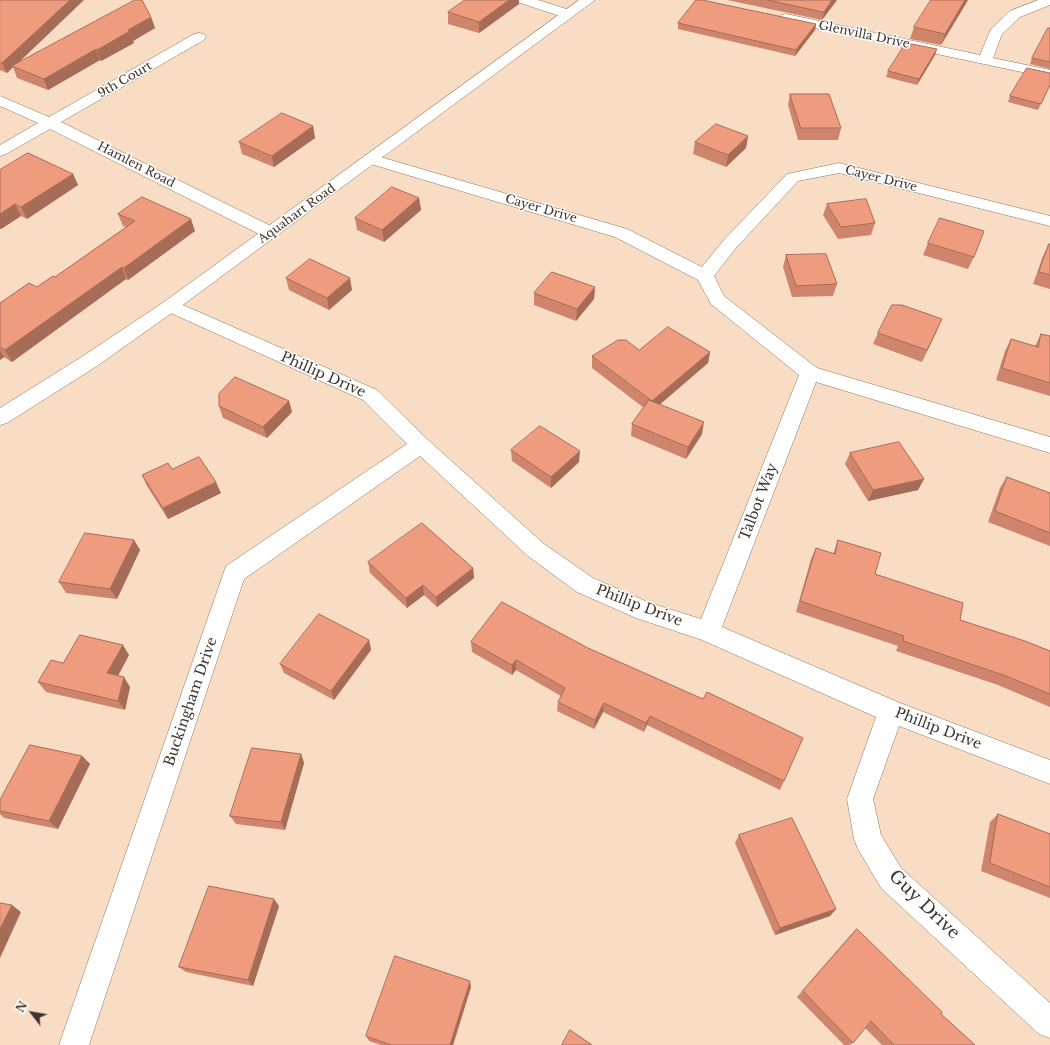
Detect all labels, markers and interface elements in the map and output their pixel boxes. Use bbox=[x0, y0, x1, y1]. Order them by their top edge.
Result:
street label: Glenvilla Drive bbox=[817, 18, 911, 52]
street label: 9th Court bbox=[96, 59, 154, 101]
street label: Hamlen Road bbox=[95, 139, 177, 191]
street label: Cayer Drive bbox=[843, 163, 919, 195]
street label: Aquahart Road bbox=[255, 181, 339, 247]
street label: Cayer Drive bbox=[504, 192, 578, 226]
street label: Phillip Drive bbox=[278, 349, 368, 401]
street label: Talbot Way bbox=[737, 461, 781, 543]
street label: Phillip Drive bbox=[593, 582, 685, 630]
street label: Buckingham Drive bbox=[161, 635, 221, 769]
street label: Phillip Drive bbox=[892, 705, 984, 753]
street label: Guy Drive bbox=[884, 866, 964, 944]
north arrow bbox=[12, 993, 52, 1033]
text: N bbox=[13, 999, 30, 1015]

